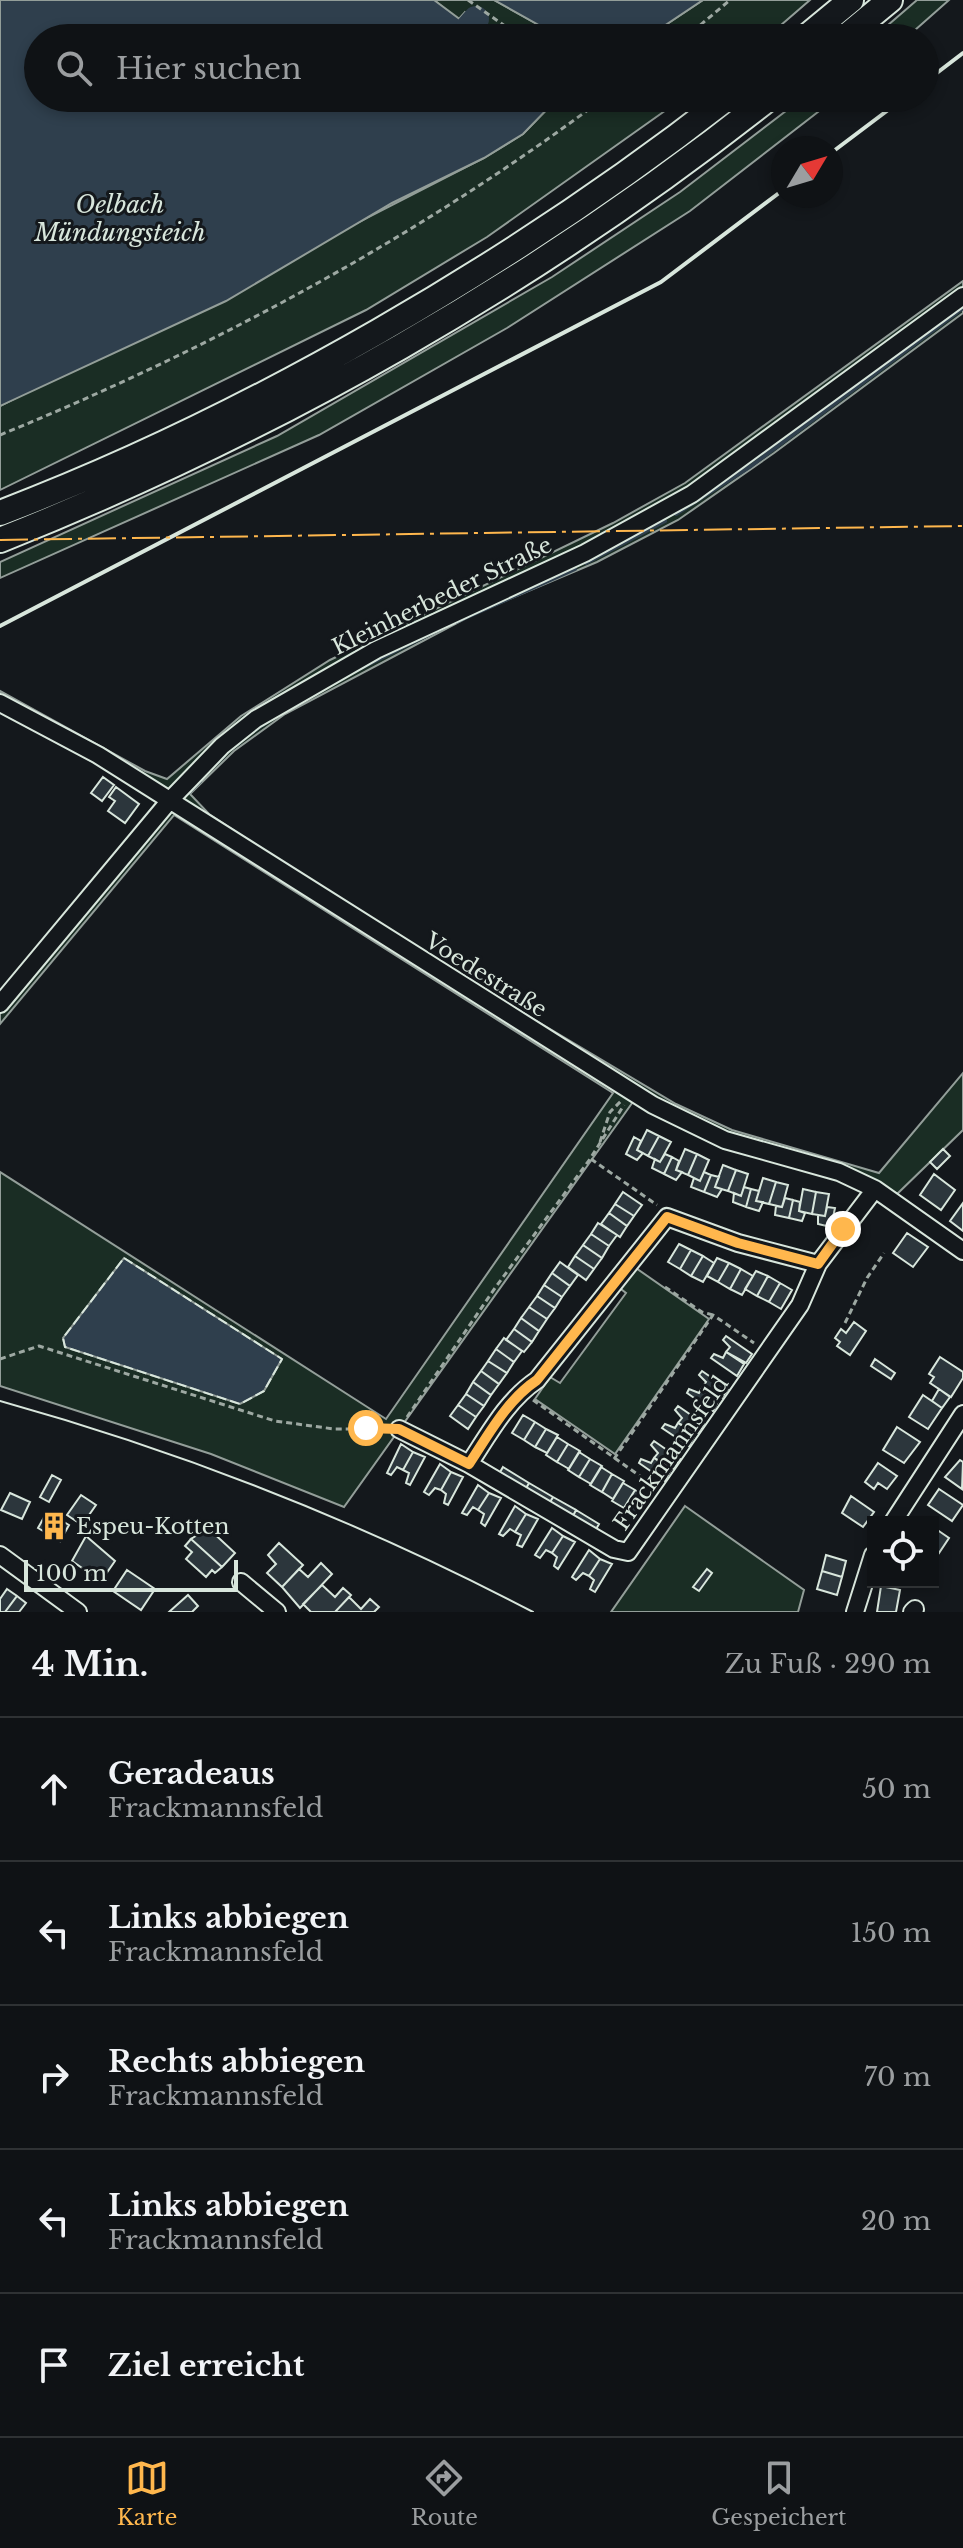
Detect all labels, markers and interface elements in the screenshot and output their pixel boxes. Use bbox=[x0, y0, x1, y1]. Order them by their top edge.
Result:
search box bbox=[24, 24, 939, 112]
icon: search bbox=[52, 46, 96, 90]
text: Hier suchen bbox=[116, 50, 302, 87]
north arrow bbox=[771, 136, 843, 208]
water label: Oelbach Mündungsteich bbox=[33, 190, 206, 247]
street label: Kleinherbeder Straße bbox=[328, 531, 556, 661]
street label: Voedestraße bbox=[419, 926, 552, 1023]
route end bbox=[825, 1211, 861, 1247]
street label: Frackmannsfeld bbox=[608, 1371, 734, 1535]
route start bbox=[348, 1410, 384, 1446]
building icon: Espeu-Kotten bbox=[39, 1511, 69, 1541]
place label: Espeu-Kotten bbox=[76, 1513, 229, 1540]
map controls bbox=[867, 1516, 939, 1588]
button: locate bbox=[867, 1516, 939, 1588]
scale bar bbox=[24, 1556, 238, 1592]
text: 100 m bbox=[36, 1560, 107, 1587]
text: 4 Min. bbox=[32, 1643, 148, 1685]
text: Zu Fuß · 290 m bbox=[725, 1648, 931, 1680]
text: Geradeaus bbox=[108, 1755, 275, 1792]
icon: ahead bbox=[32, 1767, 76, 1811]
text: 50 m bbox=[862, 1773, 931, 1805]
text: Frackmannsfeld bbox=[108, 1792, 323, 1824]
text: Links abbiegen bbox=[108, 1899, 349, 1936]
icon: left bbox=[32, 1911, 76, 1955]
text: 150 m bbox=[851, 1917, 931, 1949]
text: Frackmannsfeld bbox=[108, 1936, 323, 1968]
text: Rechts abbiegen bbox=[108, 2043, 365, 2080]
icon: right bbox=[32, 2055, 76, 2099]
text: 70 m bbox=[864, 2061, 931, 2093]
text: Frackmannsfeld bbox=[108, 2080, 323, 2112]
text: Links abbiegen bbox=[108, 2187, 349, 2224]
icon: left bbox=[32, 2199, 76, 2243]
text: 20 m bbox=[861, 2205, 931, 2237]
text: Frackmannsfeld bbox=[108, 2224, 323, 2256]
icon: arrive bbox=[32, 2343, 76, 2387]
text: Ziel erreicht bbox=[108, 2347, 304, 2384]
tab: Karte bbox=[117, 2456, 177, 2531]
tab: Route bbox=[411, 2456, 478, 2531]
tab: Gespeichert bbox=[711, 2456, 846, 2531]

